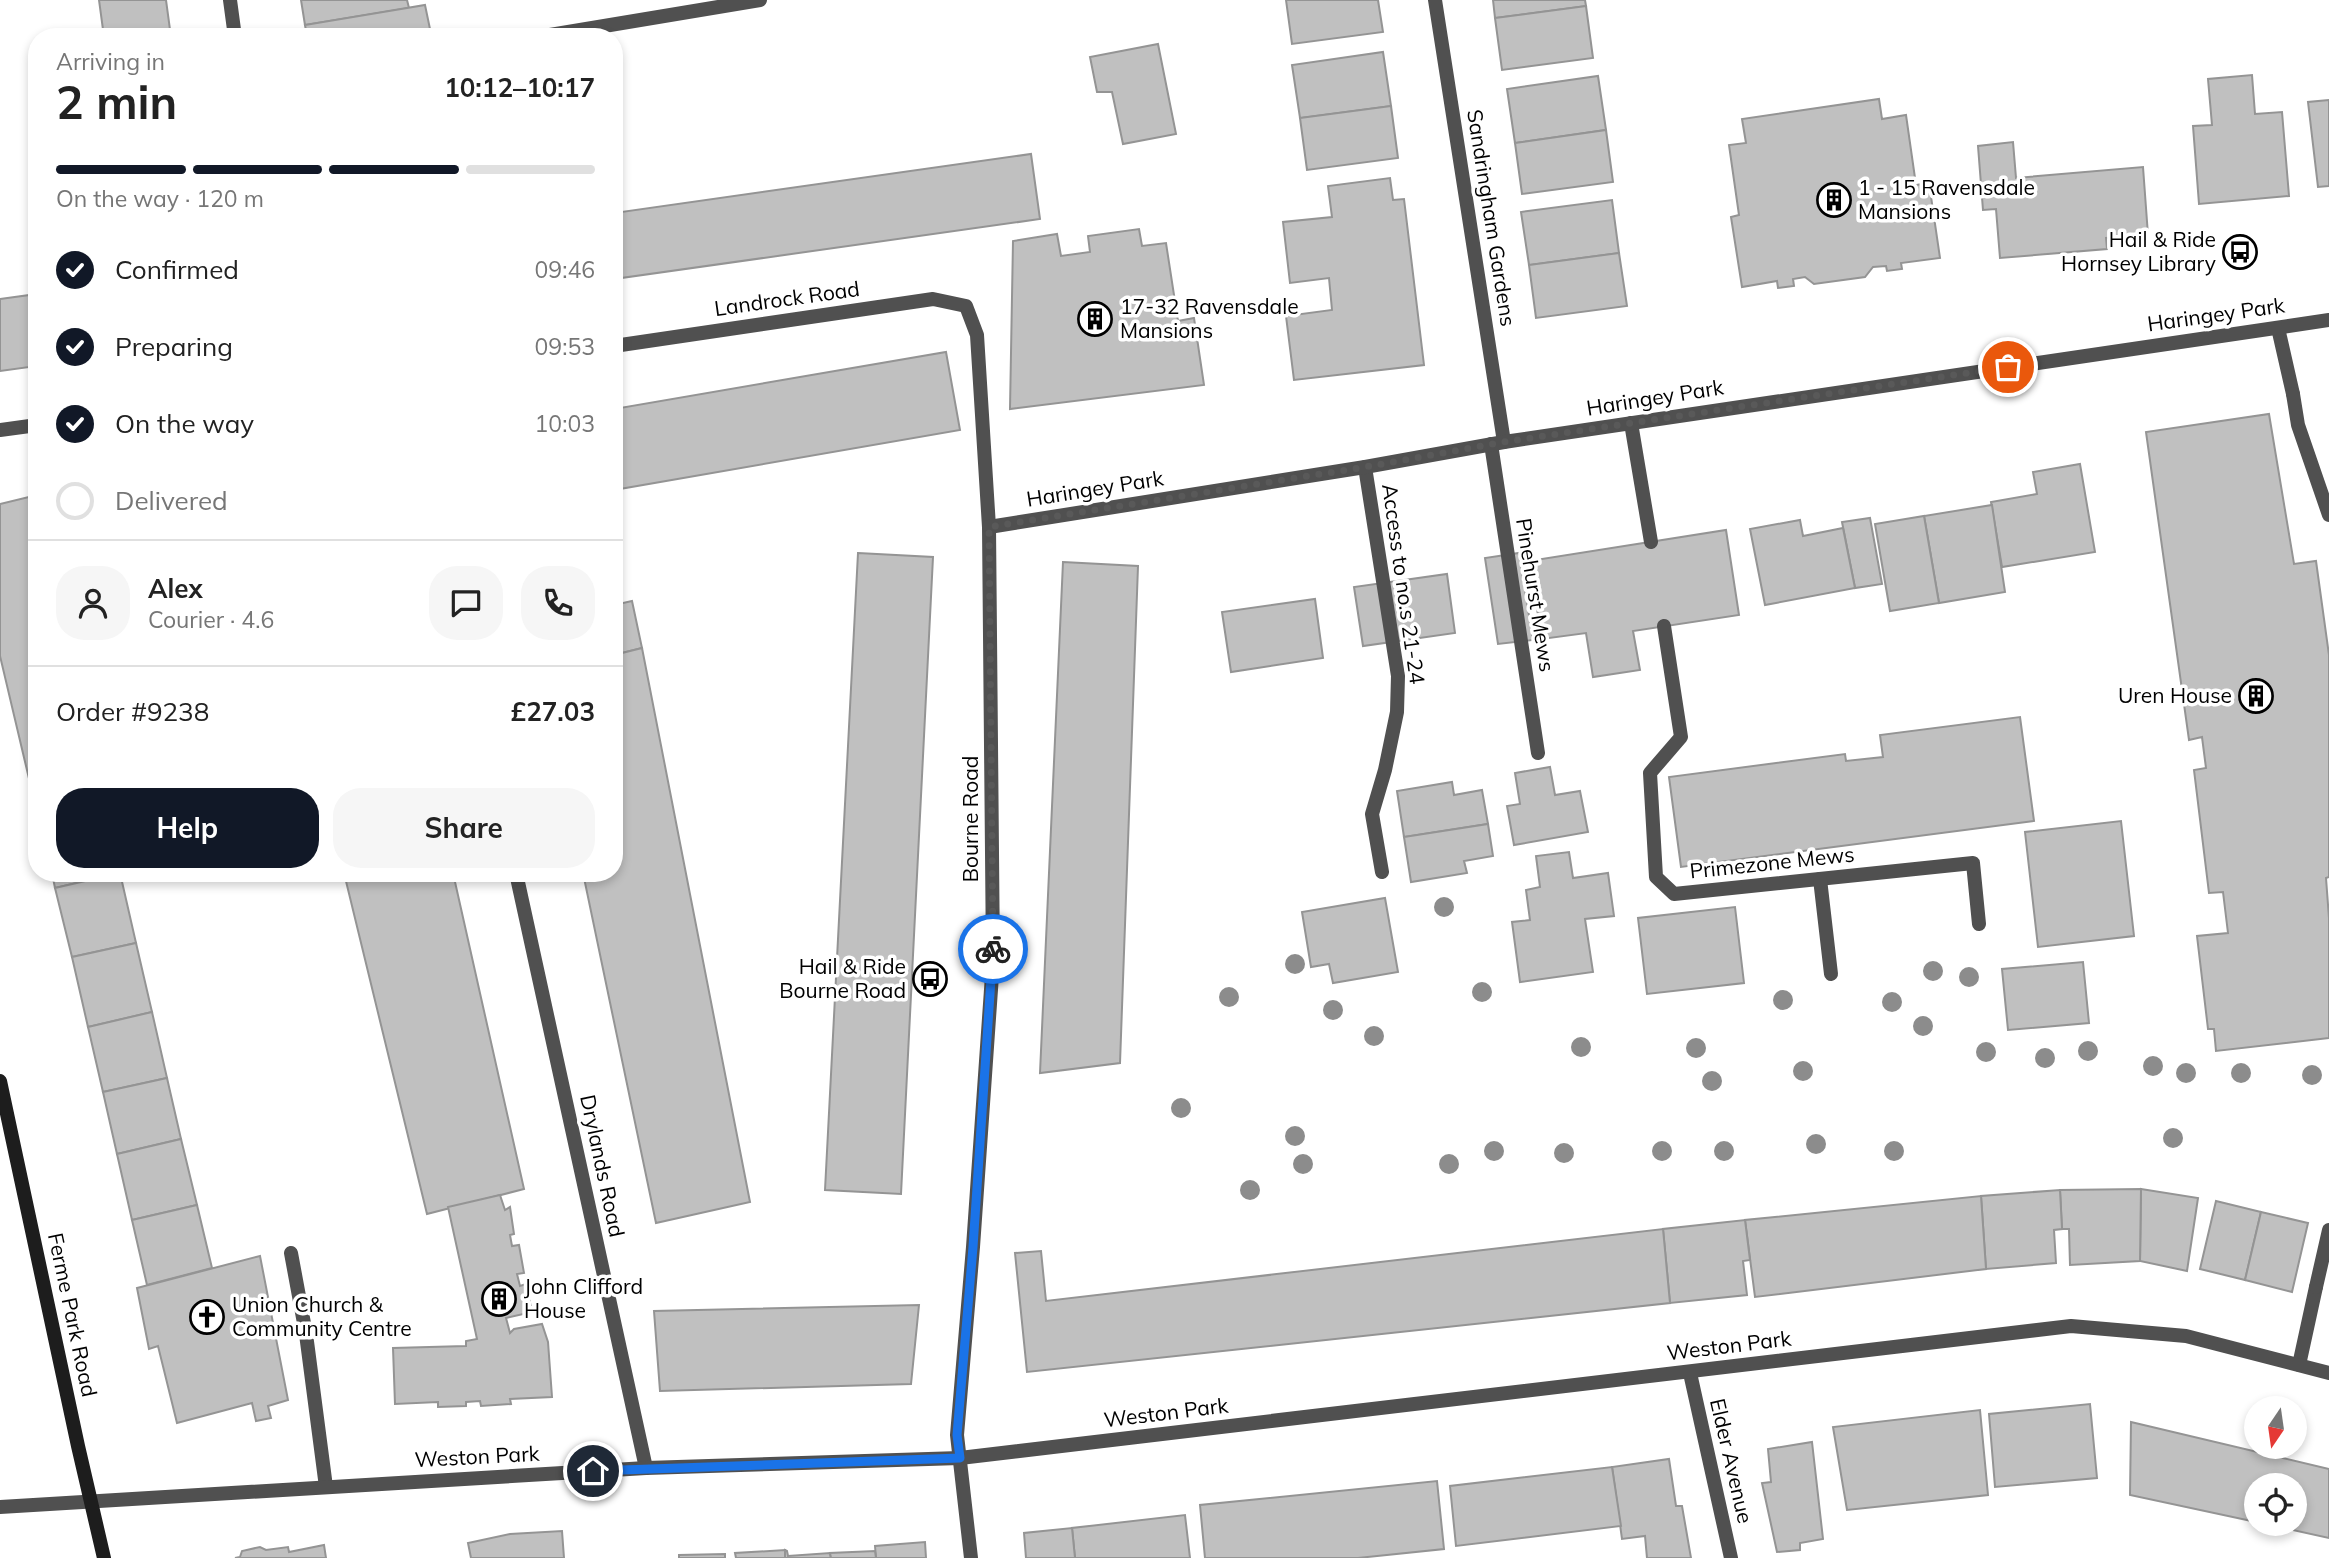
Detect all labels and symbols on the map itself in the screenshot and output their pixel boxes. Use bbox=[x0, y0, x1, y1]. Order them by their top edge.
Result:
street label: Sandringham Gardens bbox=[1462, 108, 1522, 328]
place label: 1 - 15 Ravensdale Mansions bbox=[1858, 174, 2035, 224]
building icon: 1 - 15 Ravensdale Mansions bbox=[1815, 181, 1853, 219]
place label: Hail & Ride Hornsey Library bbox=[2061, 226, 2216, 276]
bus stop icon: Hail & Ride Hornsey Library bbox=[2221, 233, 2259, 271]
street label: Landrock Road bbox=[712, 275, 861, 321]
street label: Haringey Park bbox=[2146, 291, 2286, 337]
place label: 17-32 Ravensdale Mansions bbox=[1120, 293, 1299, 343]
building icon: 17-32 Ravensdale Mansions bbox=[1076, 300, 1114, 338]
pin bbox=[1978, 337, 2038, 397]
street label: Haringey Park bbox=[1584, 373, 1725, 421]
street label: Haringey Park bbox=[1024, 464, 1165, 512]
street label: Access to no.s 21-24 bbox=[1377, 482, 1431, 686]
street label: Pinehurst Mews bbox=[1511, 516, 1561, 674]
building icon: Uren House bbox=[2237, 677, 2275, 715]
place label: Uren House bbox=[2118, 682, 2232, 708]
street label: Bourne Road bbox=[957, 756, 983, 882]
street label: Primezone Mews bbox=[1688, 840, 1856, 884]
courier bbox=[958, 914, 1028, 984]
place label: Hail & Ride Bourne Road bbox=[779, 953, 906, 1003]
bus stop icon: Hail & Ride Bourne Road bbox=[911, 960, 949, 998]
street label: Drylands Road bbox=[575, 1092, 631, 1239]
street label: Ferme Park Road bbox=[43, 1230, 103, 1399]
place label: John Clifford House bbox=[524, 1273, 643, 1323]
building icon: John Clifford House bbox=[480, 1280, 518, 1318]
place label: Union Church & Community Centre bbox=[232, 1291, 412, 1341]
church icon: Union Church & Community Centre bbox=[188, 1298, 226, 1336]
street label: Weston Park bbox=[1665, 1324, 1793, 1366]
street label: Weston Park bbox=[1102, 1391, 1230, 1433]
street label: Elder Avenue bbox=[1705, 1396, 1759, 1526]
north arrow bbox=[2244, 1396, 2306, 1460]
street label: Weston Park bbox=[414, 1440, 540, 1472]
pin bbox=[563, 1441, 623, 1501]

